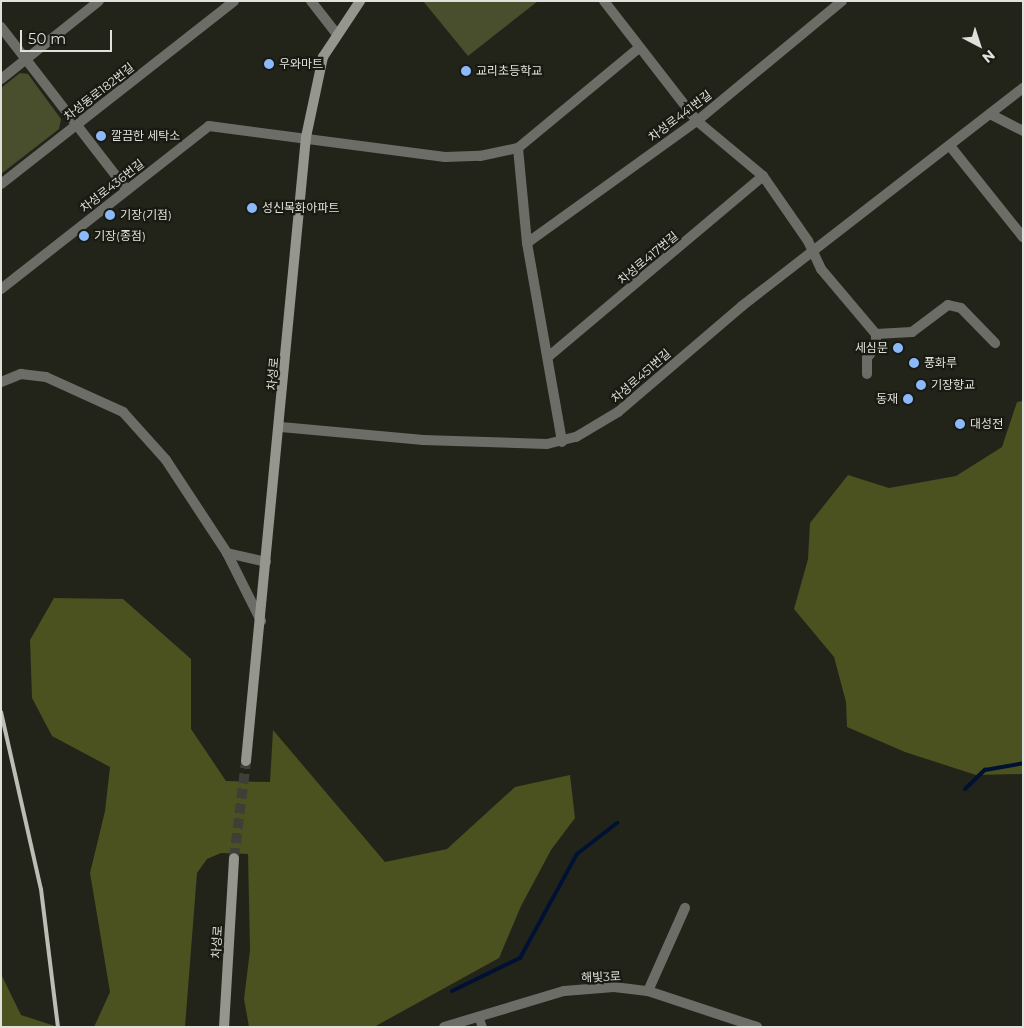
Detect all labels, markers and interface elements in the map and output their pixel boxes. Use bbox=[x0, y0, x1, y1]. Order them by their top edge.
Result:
scale bar bbox=[22, 20, 115, 52]
north arrow bbox=[954, 20, 1004, 70]
text: 50 m bbox=[28, 29, 66, 48]
text: N bbox=[979, 46, 999, 67]
place label: 우와마트 bbox=[279, 57, 323, 71]
marker: 우와마트 bbox=[263, 58, 275, 70]
street label: 차성동로182번길 bbox=[61, 60, 137, 124]
place label: 교리초등학교 bbox=[476, 64, 542, 78]
marker: 교리초등학교 bbox=[460, 65, 472, 77]
street label: 차성로441번길 bbox=[646, 88, 714, 144]
place label: 깔끔한 세탁소 bbox=[111, 129, 180, 143]
marker: 깔끔한 세탁소 bbox=[95, 130, 107, 142]
street label: 차성로436번길 bbox=[77, 157, 147, 215]
place label: 성신목화아파트 bbox=[262, 201, 339, 215]
marker: 성신목화아파트 bbox=[246, 202, 258, 214]
place label: 기장(기점) bbox=[120, 208, 172, 222]
marker: 기장(기점) bbox=[104, 209, 116, 221]
place label: 기장(종점) bbox=[94, 229, 146, 243]
street label: 차성로417번길 bbox=[615, 229, 681, 287]
marker: 기장(종점) bbox=[78, 230, 90, 242]
place label: 세심문 bbox=[855, 341, 888, 355]
marker: 세심문 bbox=[892, 342, 904, 354]
street label: 차성로451번길 bbox=[608, 346, 674, 406]
place label: 풍화루 bbox=[924, 356, 957, 370]
street label: 차성로 bbox=[264, 357, 282, 391]
marker: 풍화루 bbox=[908, 357, 920, 369]
place label: 기장향교 bbox=[931, 378, 975, 392]
marker: 기장향교 bbox=[915, 379, 927, 391]
place label: 동재 bbox=[876, 392, 898, 406]
marker: 동재 bbox=[902, 393, 914, 405]
place label: 대성전 bbox=[970, 417, 1003, 431]
marker: 대성전 bbox=[954, 418, 966, 430]
street label: 차성로 bbox=[209, 925, 225, 959]
street label: 해빛3로 bbox=[581, 969, 621, 985]

